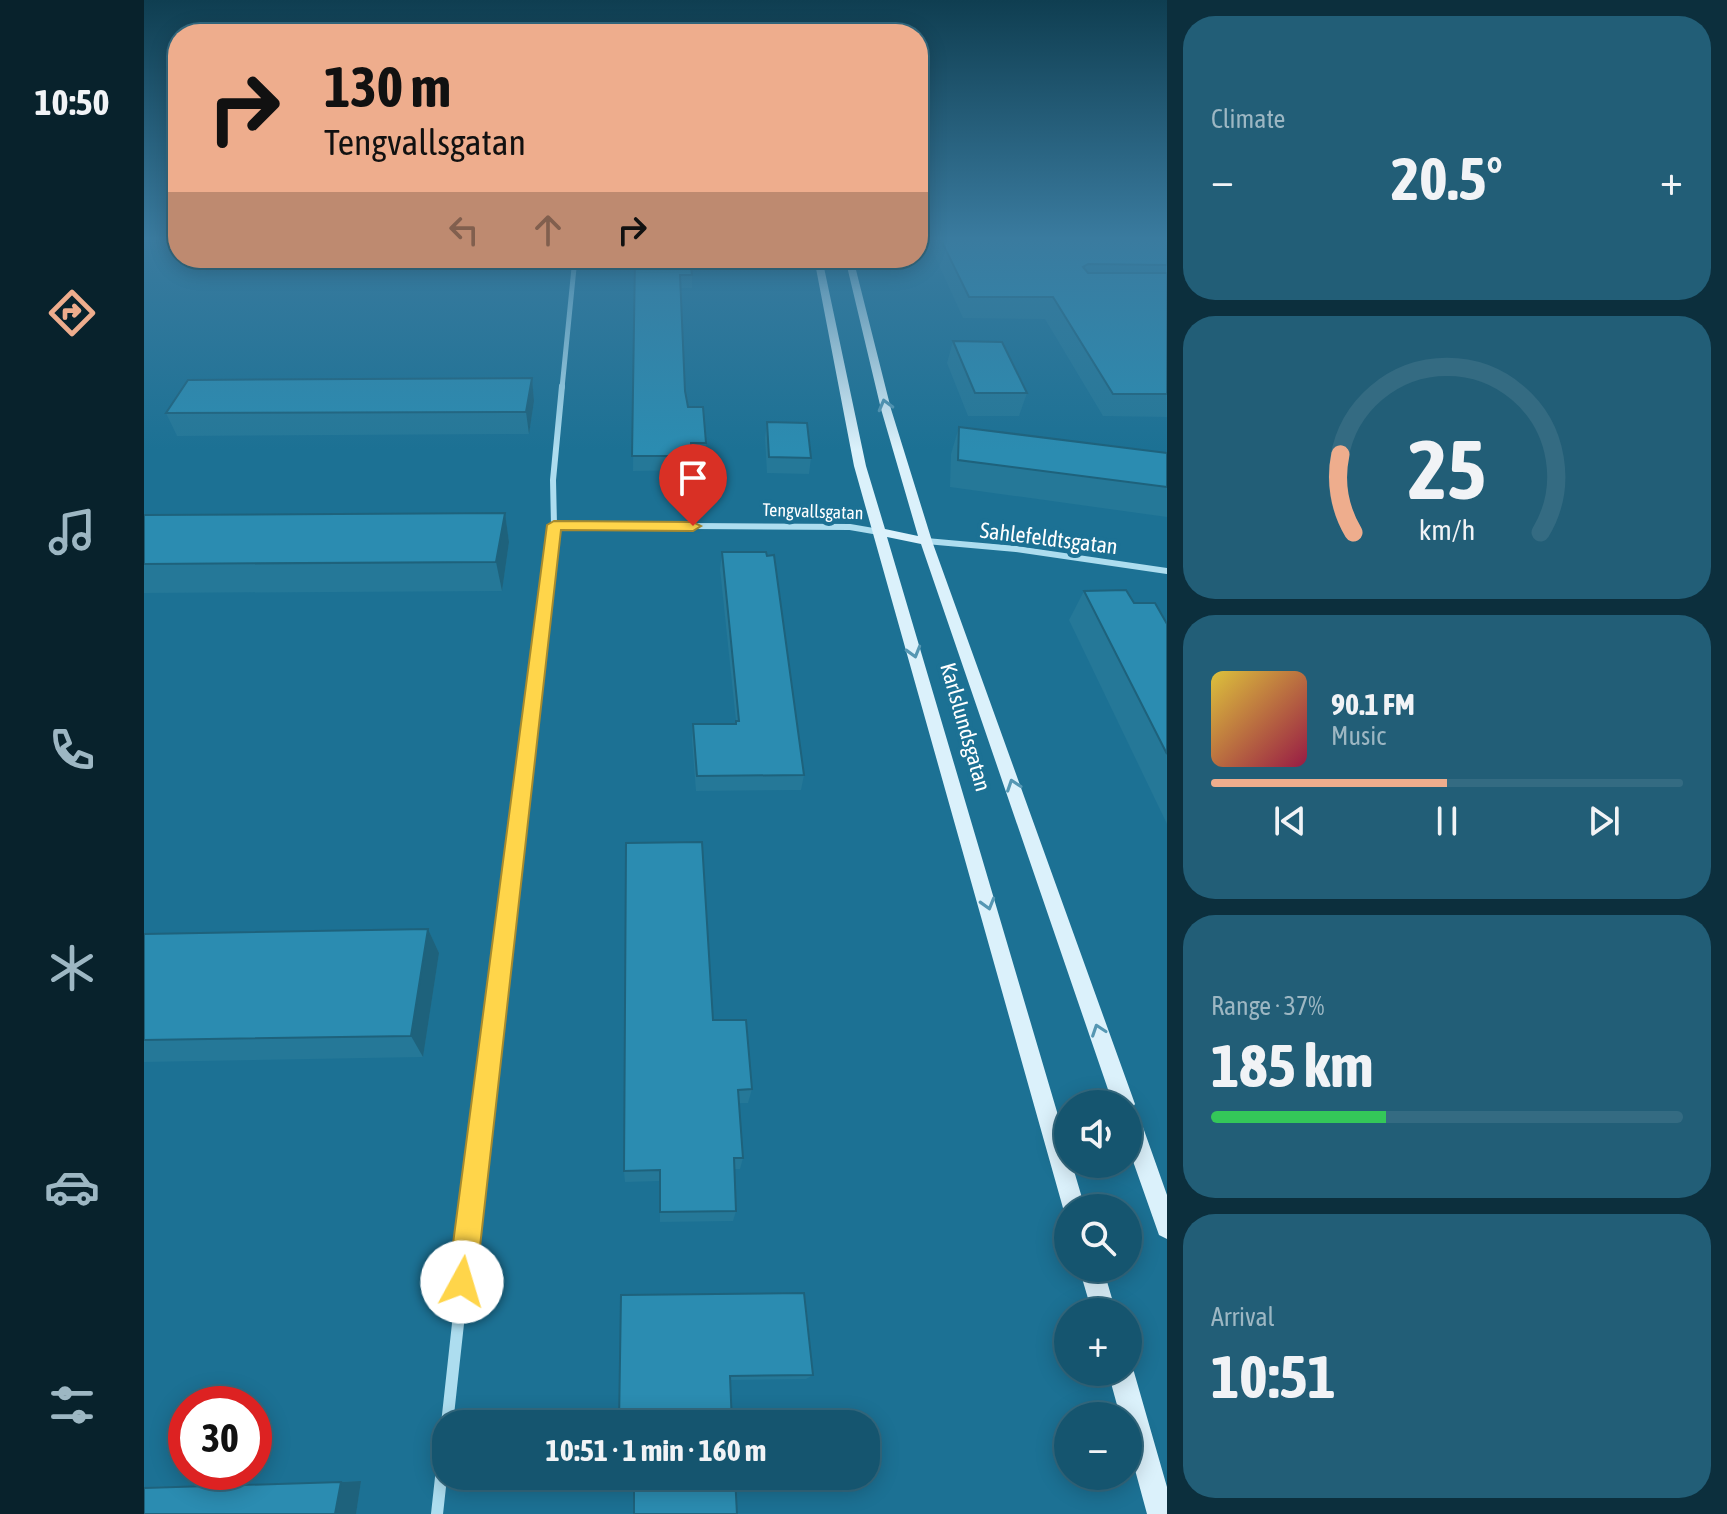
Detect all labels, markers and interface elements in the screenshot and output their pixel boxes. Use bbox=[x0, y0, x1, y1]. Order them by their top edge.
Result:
text: 130 m bbox=[324, 55, 451, 119]
icon: right bbox=[192, 56, 296, 160]
text: 10:50 bbox=[35, 81, 109, 123]
text: Climate bbox=[1211, 104, 1285, 134]
text: Tengvallsgatan bbox=[324, 121, 526, 163]
text: 20.5° bbox=[1391, 144, 1503, 213]
text: − bbox=[1211, 154, 1234, 204]
text: + bbox=[1660, 154, 1683, 204]
icon: left bbox=[442, 208, 486, 252]
icon: ahead bbox=[526, 208, 570, 252]
icon: right bbox=[610, 208, 654, 252]
icon: directions bbox=[44, 285, 100, 341]
one-way arrow bbox=[877, 398, 894, 412]
text: 25 bbox=[1408, 421, 1486, 517]
pin bbox=[659, 444, 727, 526]
icon: arrive bbox=[671, 456, 715, 500]
street label: Tengvallsgatan bbox=[762, 499, 864, 523]
icon: music bbox=[44, 504, 100, 560]
text: km/h bbox=[1419, 514, 1475, 547]
street label: Sahlefeldtsgatan bbox=[979, 517, 1119, 559]
one-way arrow bbox=[905, 644, 921, 658]
street label: Karlslundsgatan bbox=[935, 660, 997, 794]
text: 90.1 FM bbox=[1331, 687, 1415, 721]
text: Music bbox=[1331, 721, 1386, 751]
icon: phone bbox=[44, 722, 100, 778]
one-way arrow bbox=[1006, 779, 1022, 793]
icon: previous bbox=[1268, 799, 1312, 843]
icon: pause bbox=[1425, 799, 1469, 843]
icon: next bbox=[1582, 799, 1626, 843]
one-way arrow bbox=[979, 896, 995, 910]
icon: climate bbox=[44, 940, 100, 996]
text: Range · 37% bbox=[1211, 991, 1324, 1021]
one-way arrow bbox=[1092, 1024, 1108, 1038]
text: 185 km bbox=[1211, 1031, 1373, 1100]
map controls bbox=[1054, 1090, 1142, 1490]
button: sound bbox=[1054, 1090, 1142, 1178]
icon: car bbox=[44, 1159, 100, 1215]
button: search bbox=[1054, 1194, 1142, 1282]
position arrow bbox=[420, 1240, 504, 1324]
button: + bbox=[1054, 1298, 1142, 1386]
text: Arrival bbox=[1211, 1302, 1275, 1332]
text: 10:51 bbox=[1211, 1342, 1336, 1411]
icon: filters bbox=[44, 1377, 100, 1433]
speed limit sign: 30 bbox=[168, 1386, 272, 1490]
button: − bbox=[1054, 1402, 1142, 1490]
text: 10:51 · 1 min · 160 m bbox=[546, 1433, 766, 1467]

